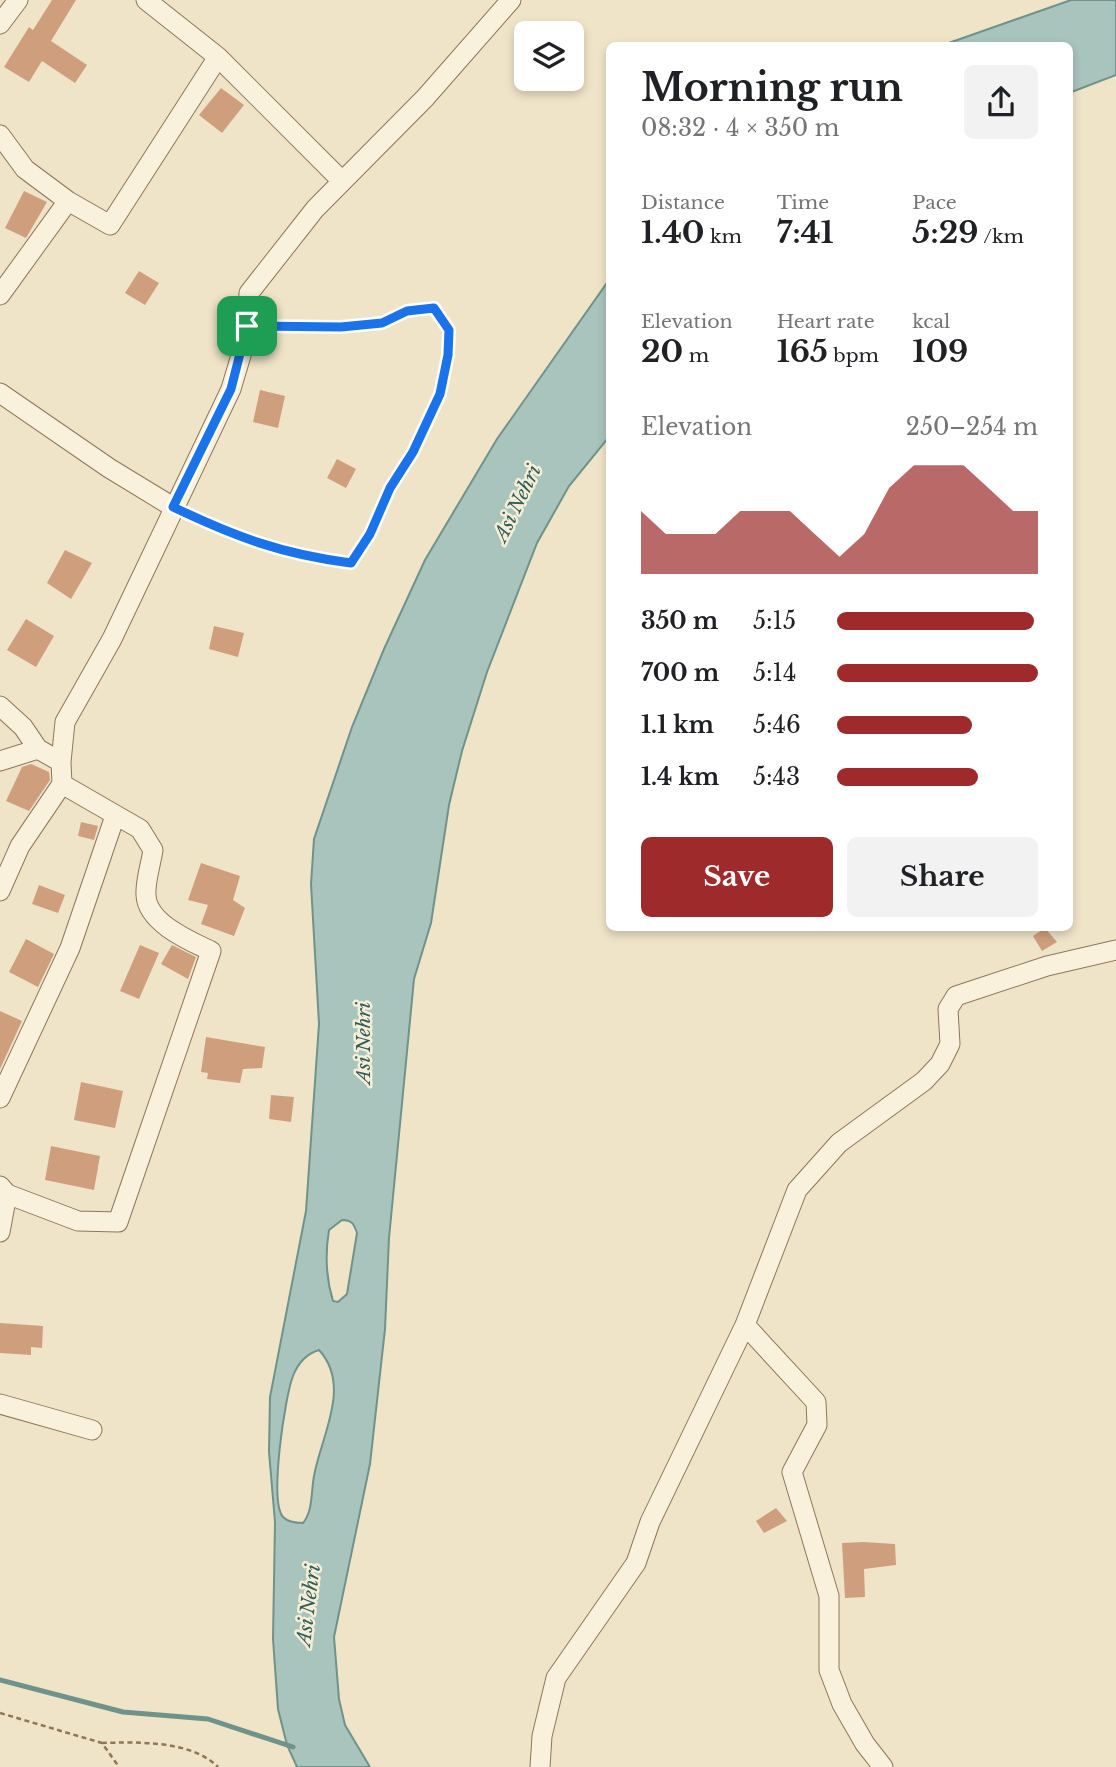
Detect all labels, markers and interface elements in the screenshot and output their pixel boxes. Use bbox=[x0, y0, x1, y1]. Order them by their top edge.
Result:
map controls bbox=[514, 21, 584, 91]
button: layers bbox=[514, 21, 584, 91]
text: Morning run bbox=[641, 64, 903, 111]
button: share bbox=[964, 65, 1038, 139]
text: 08:32 · 4 × 350 m bbox=[641, 114, 840, 142]
text: Distance bbox=[641, 191, 725, 214]
text: Time bbox=[777, 191, 829, 214]
text: Pace bbox=[912, 191, 957, 214]
text: 1.40 bbox=[641, 214, 704, 251]
text: 7:41 bbox=[777, 214, 834, 251]
text: 5:29 bbox=[912, 214, 978, 251]
text: km bbox=[704, 225, 742, 248]
text: /km bbox=[978, 225, 1024, 248]
pin bbox=[217, 296, 277, 356]
icon: arrive bbox=[228, 307, 266, 345]
text: Elevation bbox=[641, 310, 733, 333]
text: Heart rate bbox=[777, 310, 875, 333]
text: kcal bbox=[912, 310, 950, 333]
text: 20 bbox=[641, 333, 683, 370]
text: 165 bbox=[777, 333, 828, 370]
text: 109 bbox=[912, 333, 968, 370]
text: m bbox=[683, 344, 709, 367]
text: bpm bbox=[828, 344, 879, 367]
text: Elevation bbox=[641, 413, 752, 441]
text: 250–254 m bbox=[906, 413, 1038, 441]
water label: Asi Nehri bbox=[488, 461, 546, 548]
text: 350 m bbox=[641, 607, 718, 635]
text: 5:15 bbox=[753, 607, 796, 635]
text: 700 m bbox=[641, 659, 719, 687]
text: 5:14 bbox=[753, 659, 796, 687]
text: 1.1 km bbox=[641, 711, 714, 739]
text: 5:46 bbox=[753, 711, 801, 739]
text: 1.4 km bbox=[641, 763, 719, 791]
text: 5:43 bbox=[753, 763, 800, 791]
button: Save bbox=[641, 837, 833, 917]
button: Share bbox=[847, 837, 1038, 917]
water label: Asi Nehri bbox=[352, 1002, 375, 1087]
water label: Asi Nehri bbox=[292, 1562, 325, 1650]

